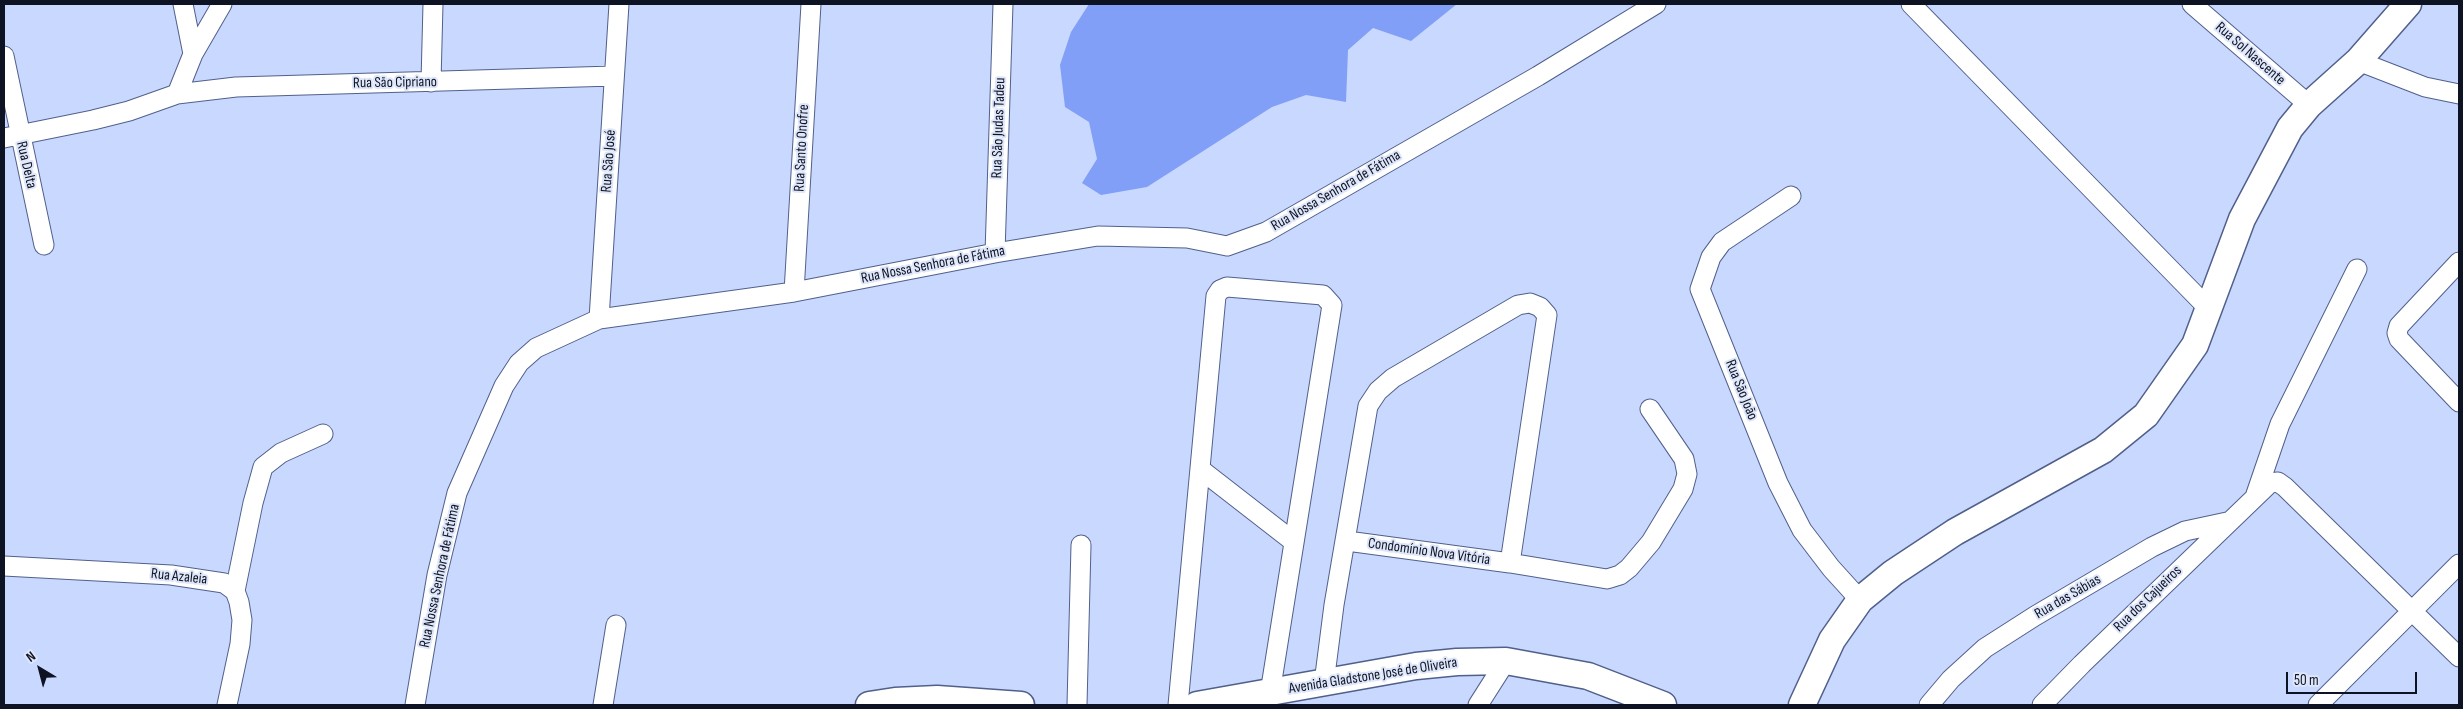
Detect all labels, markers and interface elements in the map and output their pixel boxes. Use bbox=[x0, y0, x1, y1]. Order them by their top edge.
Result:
street label: Rua Sol Nascente bbox=[2211, 19, 2289, 89]
street label: Rua São Cipriano bbox=[353, 73, 437, 93]
street label: Rua São Judas Tadeu bbox=[988, 77, 1010, 179]
street label: Rua Santo Onofre bbox=[791, 104, 813, 192]
street label: Rua São José bbox=[598, 129, 620, 193]
street label: Rua Delta bbox=[12, 140, 40, 190]
street label: Rua Nossa Senhora de Fátima bbox=[1268, 147, 1404, 235]
street label: Rua Nossa Senhora de Fátima bbox=[859, 242, 1007, 288]
street label: Rua São João bbox=[1721, 357, 1761, 423]
street label: Rua Nossa Senhora de Fátima bbox=[416, 503, 464, 649]
street label: Condomínio Nova Vitória bbox=[1367, 535, 1491, 569]
street label: Rua dos Cajueiros bbox=[2110, 562, 2186, 636]
street label: Rua Azaleia bbox=[150, 565, 208, 589]
street label: Rua das Sábias bbox=[2032, 571, 2104, 623]
north arrow bbox=[15, 644, 65, 694]
text: N bbox=[23, 648, 39, 666]
street label: Avenida Gladstone José de Oliveira bbox=[1288, 654, 1458, 698]
scale bar bbox=[2288, 662, 2419, 694]
text: 50 m bbox=[2294, 671, 2319, 690]

